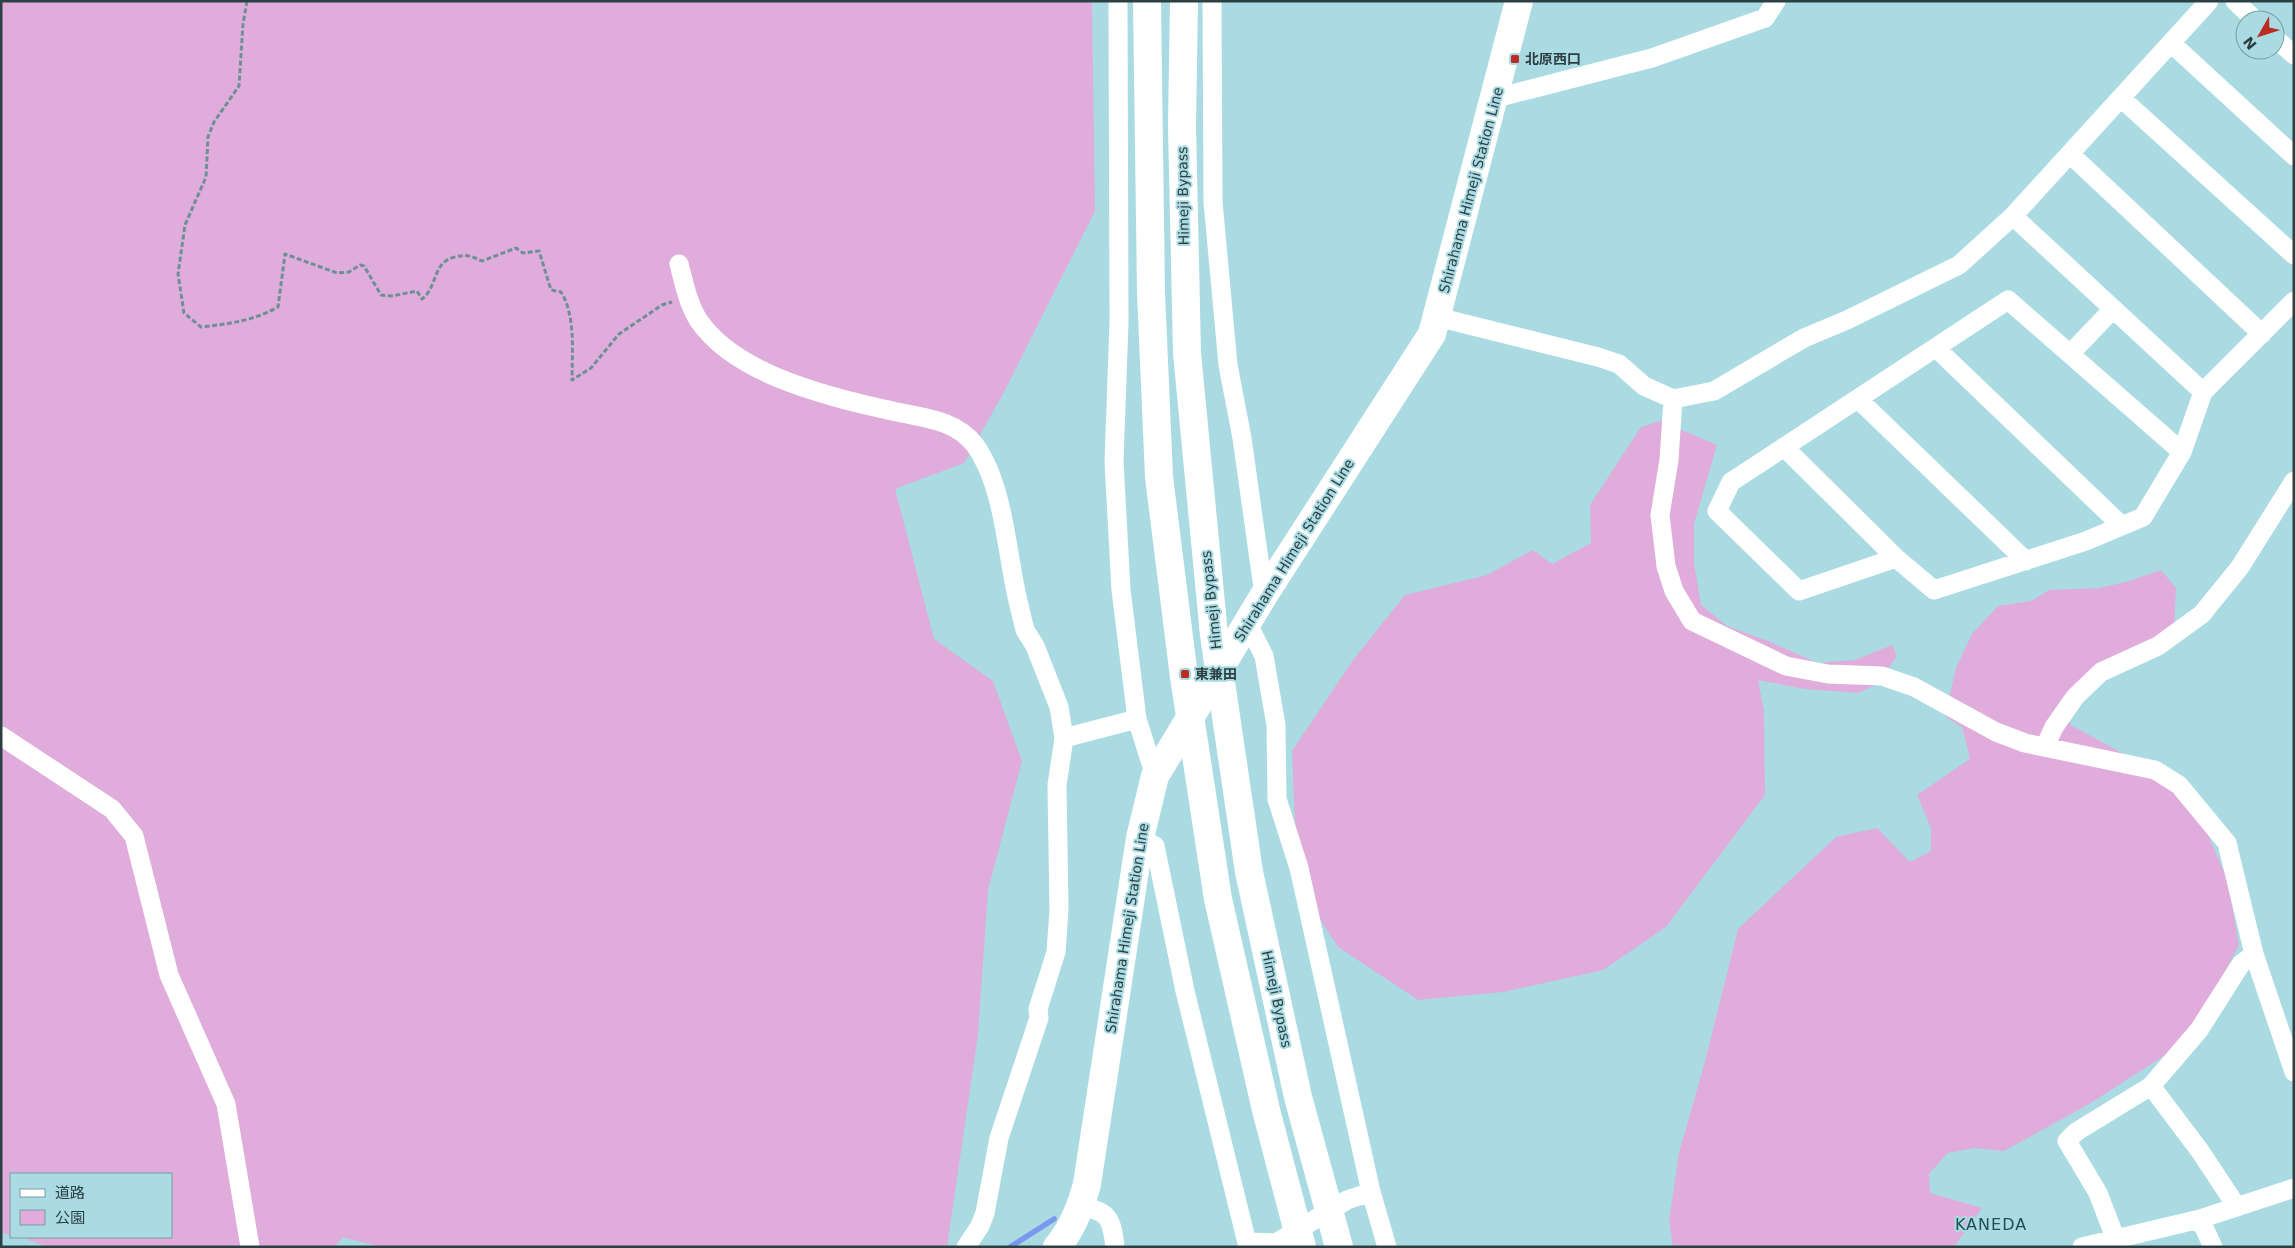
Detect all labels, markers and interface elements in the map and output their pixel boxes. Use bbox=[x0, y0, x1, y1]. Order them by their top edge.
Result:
north arrow bbox=[2235, 10, 2285, 60]
text: N bbox=[2240, 34, 2260, 53]
place label: 北原西口 bbox=[1525, 51, 1581, 67]
marker: 北原西口 bbox=[1509, 53, 1521, 65]
street label: Shirahama Himeji Station Line bbox=[1436, 85, 1506, 295]
street label: Himeji Bypass bbox=[1174, 146, 1192, 246]
street label: Shirahama Himeji Station Line bbox=[1231, 456, 1357, 644]
street label: Himeji Bypass bbox=[1198, 550, 1224, 650]
place label: 東兼田 bbox=[1195, 666, 1237, 682]
marker: 東兼田 bbox=[1179, 668, 1191, 680]
street label: Shirahama Himeji Station Line bbox=[1102, 822, 1152, 1034]
street label: Himeji Bypass bbox=[1259, 949, 1295, 1049]
legend bbox=[10, 1173, 172, 1238]
text: 道路 bbox=[55, 1184, 85, 1202]
text: 公園 bbox=[55, 1209, 85, 1227]
district label: KANEDA bbox=[1955, 1215, 2027, 1234]

